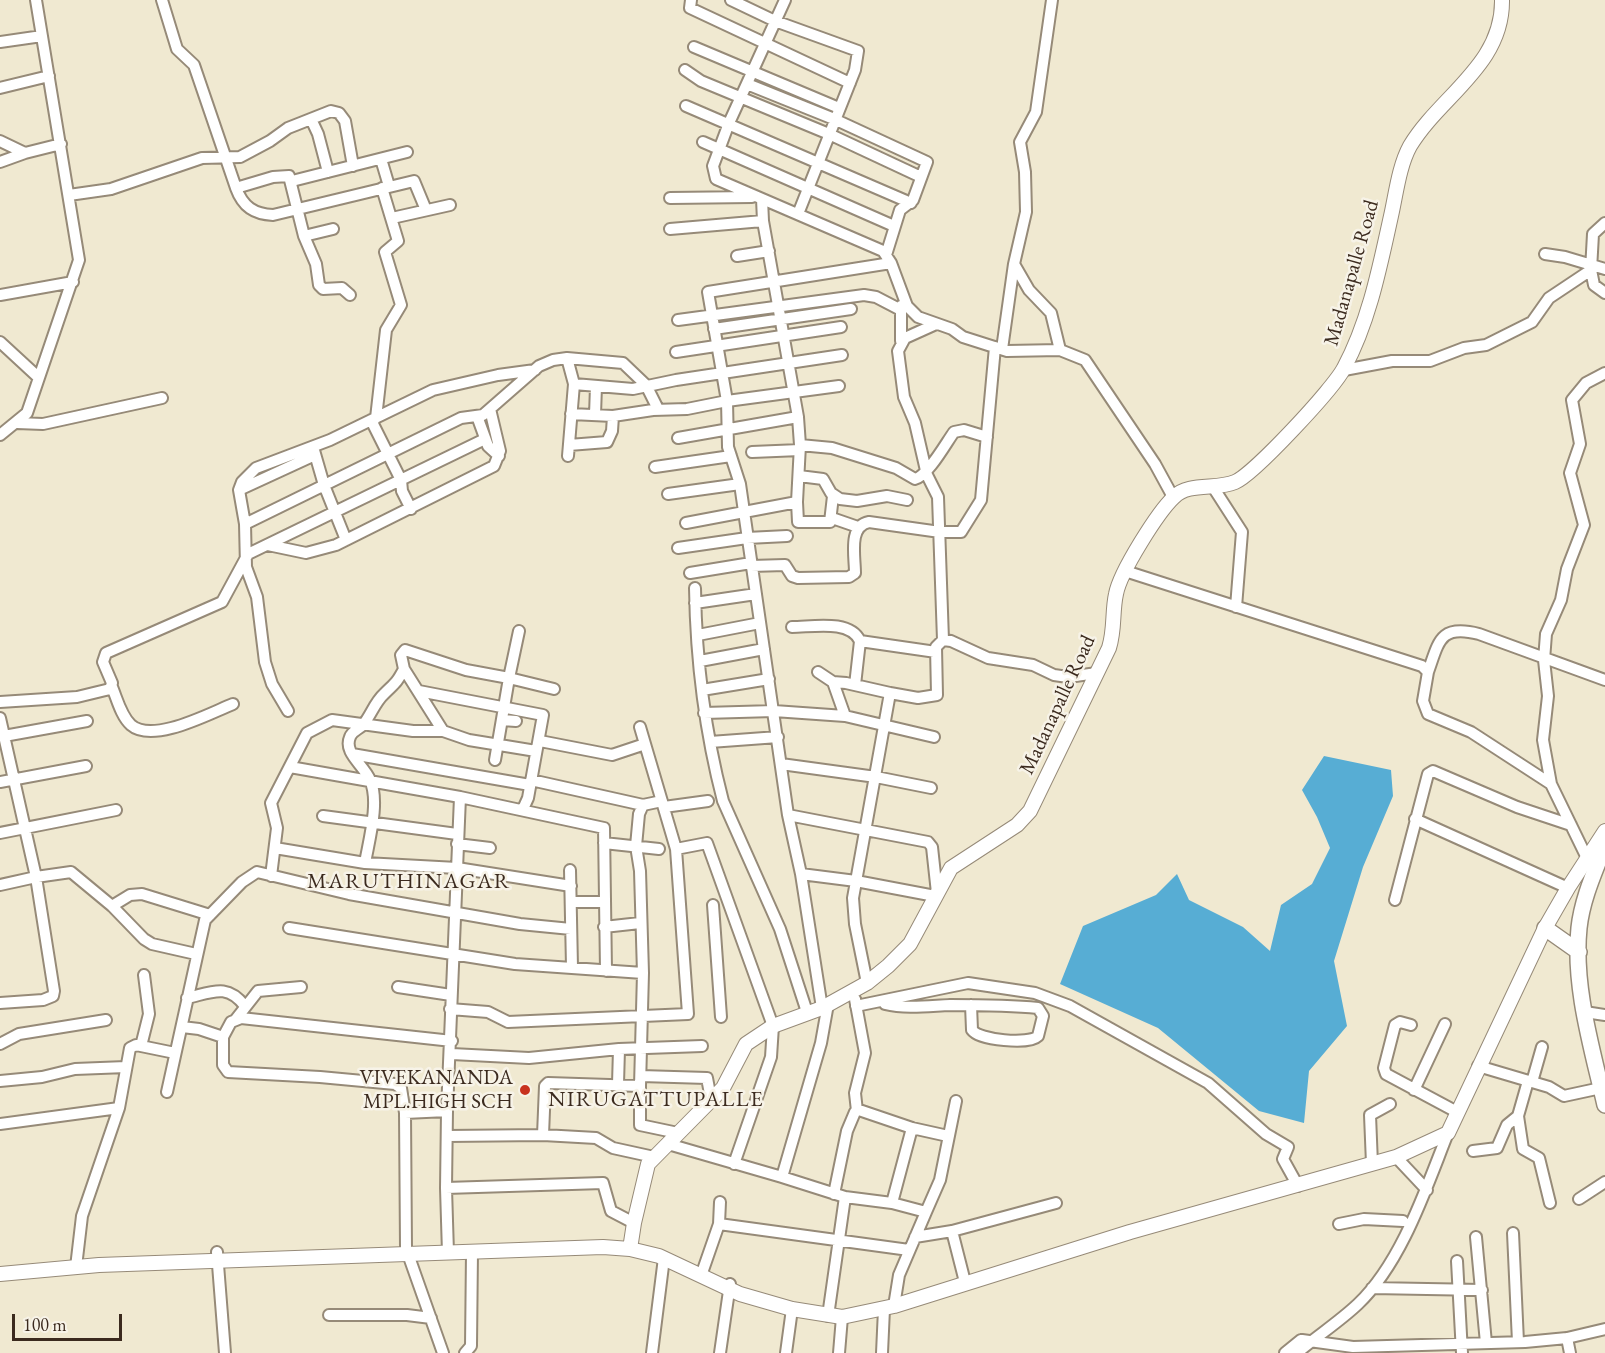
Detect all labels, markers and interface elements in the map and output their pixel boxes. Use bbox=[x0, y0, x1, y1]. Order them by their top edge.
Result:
street label: Madanapalle Road bbox=[1319, 197, 1385, 349]
street label: Madanapalle Road bbox=[1015, 631, 1101, 779]
district label: MARUTHINAGAR bbox=[307, 869, 511, 895]
place label: VIVEKANANDA MPL.HIGH SCH bbox=[359, 1065, 513, 1115]
marker: VIVEKANANDA MPL.HIGH SCH bbox=[518, 1083, 532, 1097]
district label: NIRUGATTUPALLE bbox=[548, 1087, 764, 1113]
scale bar bbox=[15, 1302, 124, 1340]
text: 100 m bbox=[23, 1313, 67, 1336]

